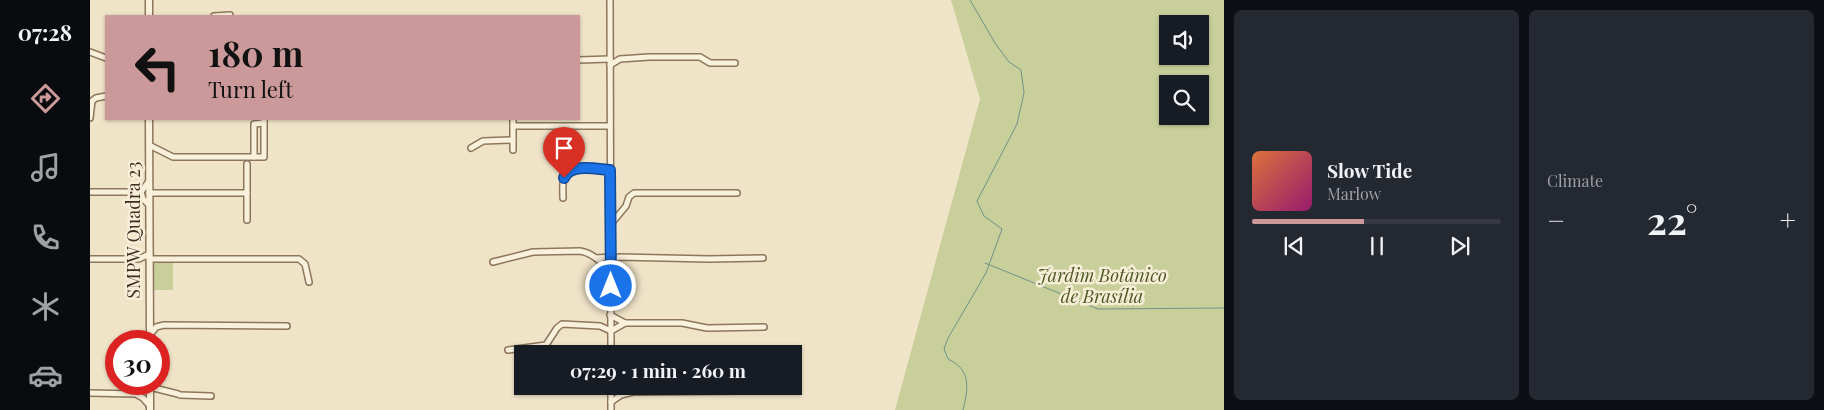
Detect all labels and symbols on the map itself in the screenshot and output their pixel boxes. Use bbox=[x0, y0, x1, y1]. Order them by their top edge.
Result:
pin bbox=[543, 127, 585, 178]
street label: SMPW Quadra 23 bbox=[121, 161, 145, 299]
position arrow bbox=[584, 259, 636, 311]
park label: Jardim Botânico de Brasília bbox=[1037, 263, 1167, 308]
speed limit sign: 30 bbox=[105, 330, 170, 395]

